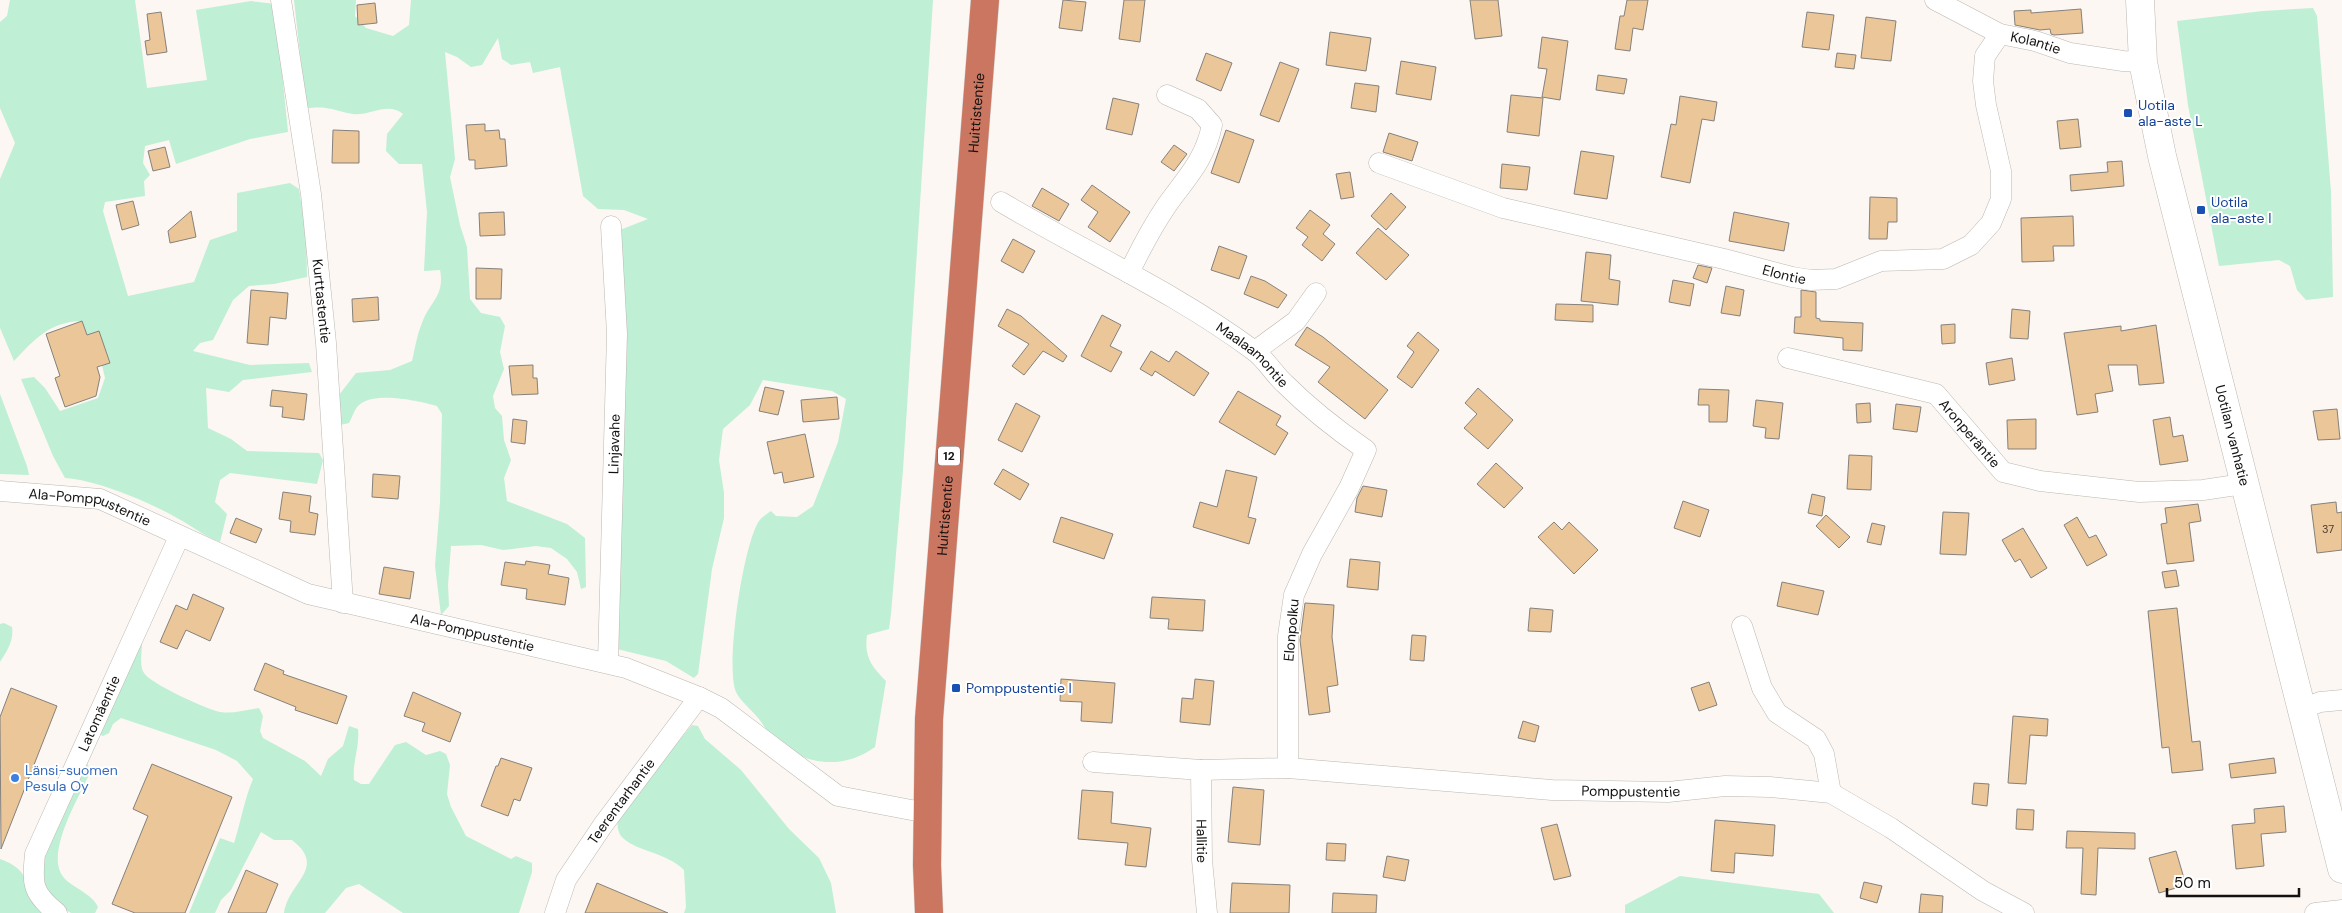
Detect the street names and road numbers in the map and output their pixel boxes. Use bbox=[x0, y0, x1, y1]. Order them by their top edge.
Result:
street label: Kolantie bbox=[2009, 27, 2063, 58]
street label: Huittistentie bbox=[964, 72, 988, 154]
street label: Kurttastentie bbox=[309, 258, 335, 344]
street label: Elontie bbox=[1761, 261, 1807, 288]
street label: Maalaamontie bbox=[1213, 318, 1292, 391]
street label: Uotilan vanhatie bbox=[2211, 383, 2254, 488]
street label: Aronperäntie bbox=[1935, 395, 2004, 471]
street label: Linjavahe bbox=[604, 414, 624, 474]
road number: 12 bbox=[938, 446, 960, 466]
street label: Huittistentie bbox=[933, 475, 957, 556]
street label: Ala-Pomppustentie bbox=[28, 484, 154, 530]
street label: Elonpolku bbox=[1279, 598, 1303, 662]
street label: Ala-Pomppustentie bbox=[409, 609, 536, 655]
street label: Latomäentie bbox=[74, 673, 124, 754]
street label: Teerentarhantie bbox=[584, 755, 659, 848]
street label: Pomppustentie bbox=[1581, 782, 1681, 801]
street label: Hallitie bbox=[1193, 819, 1211, 863]

